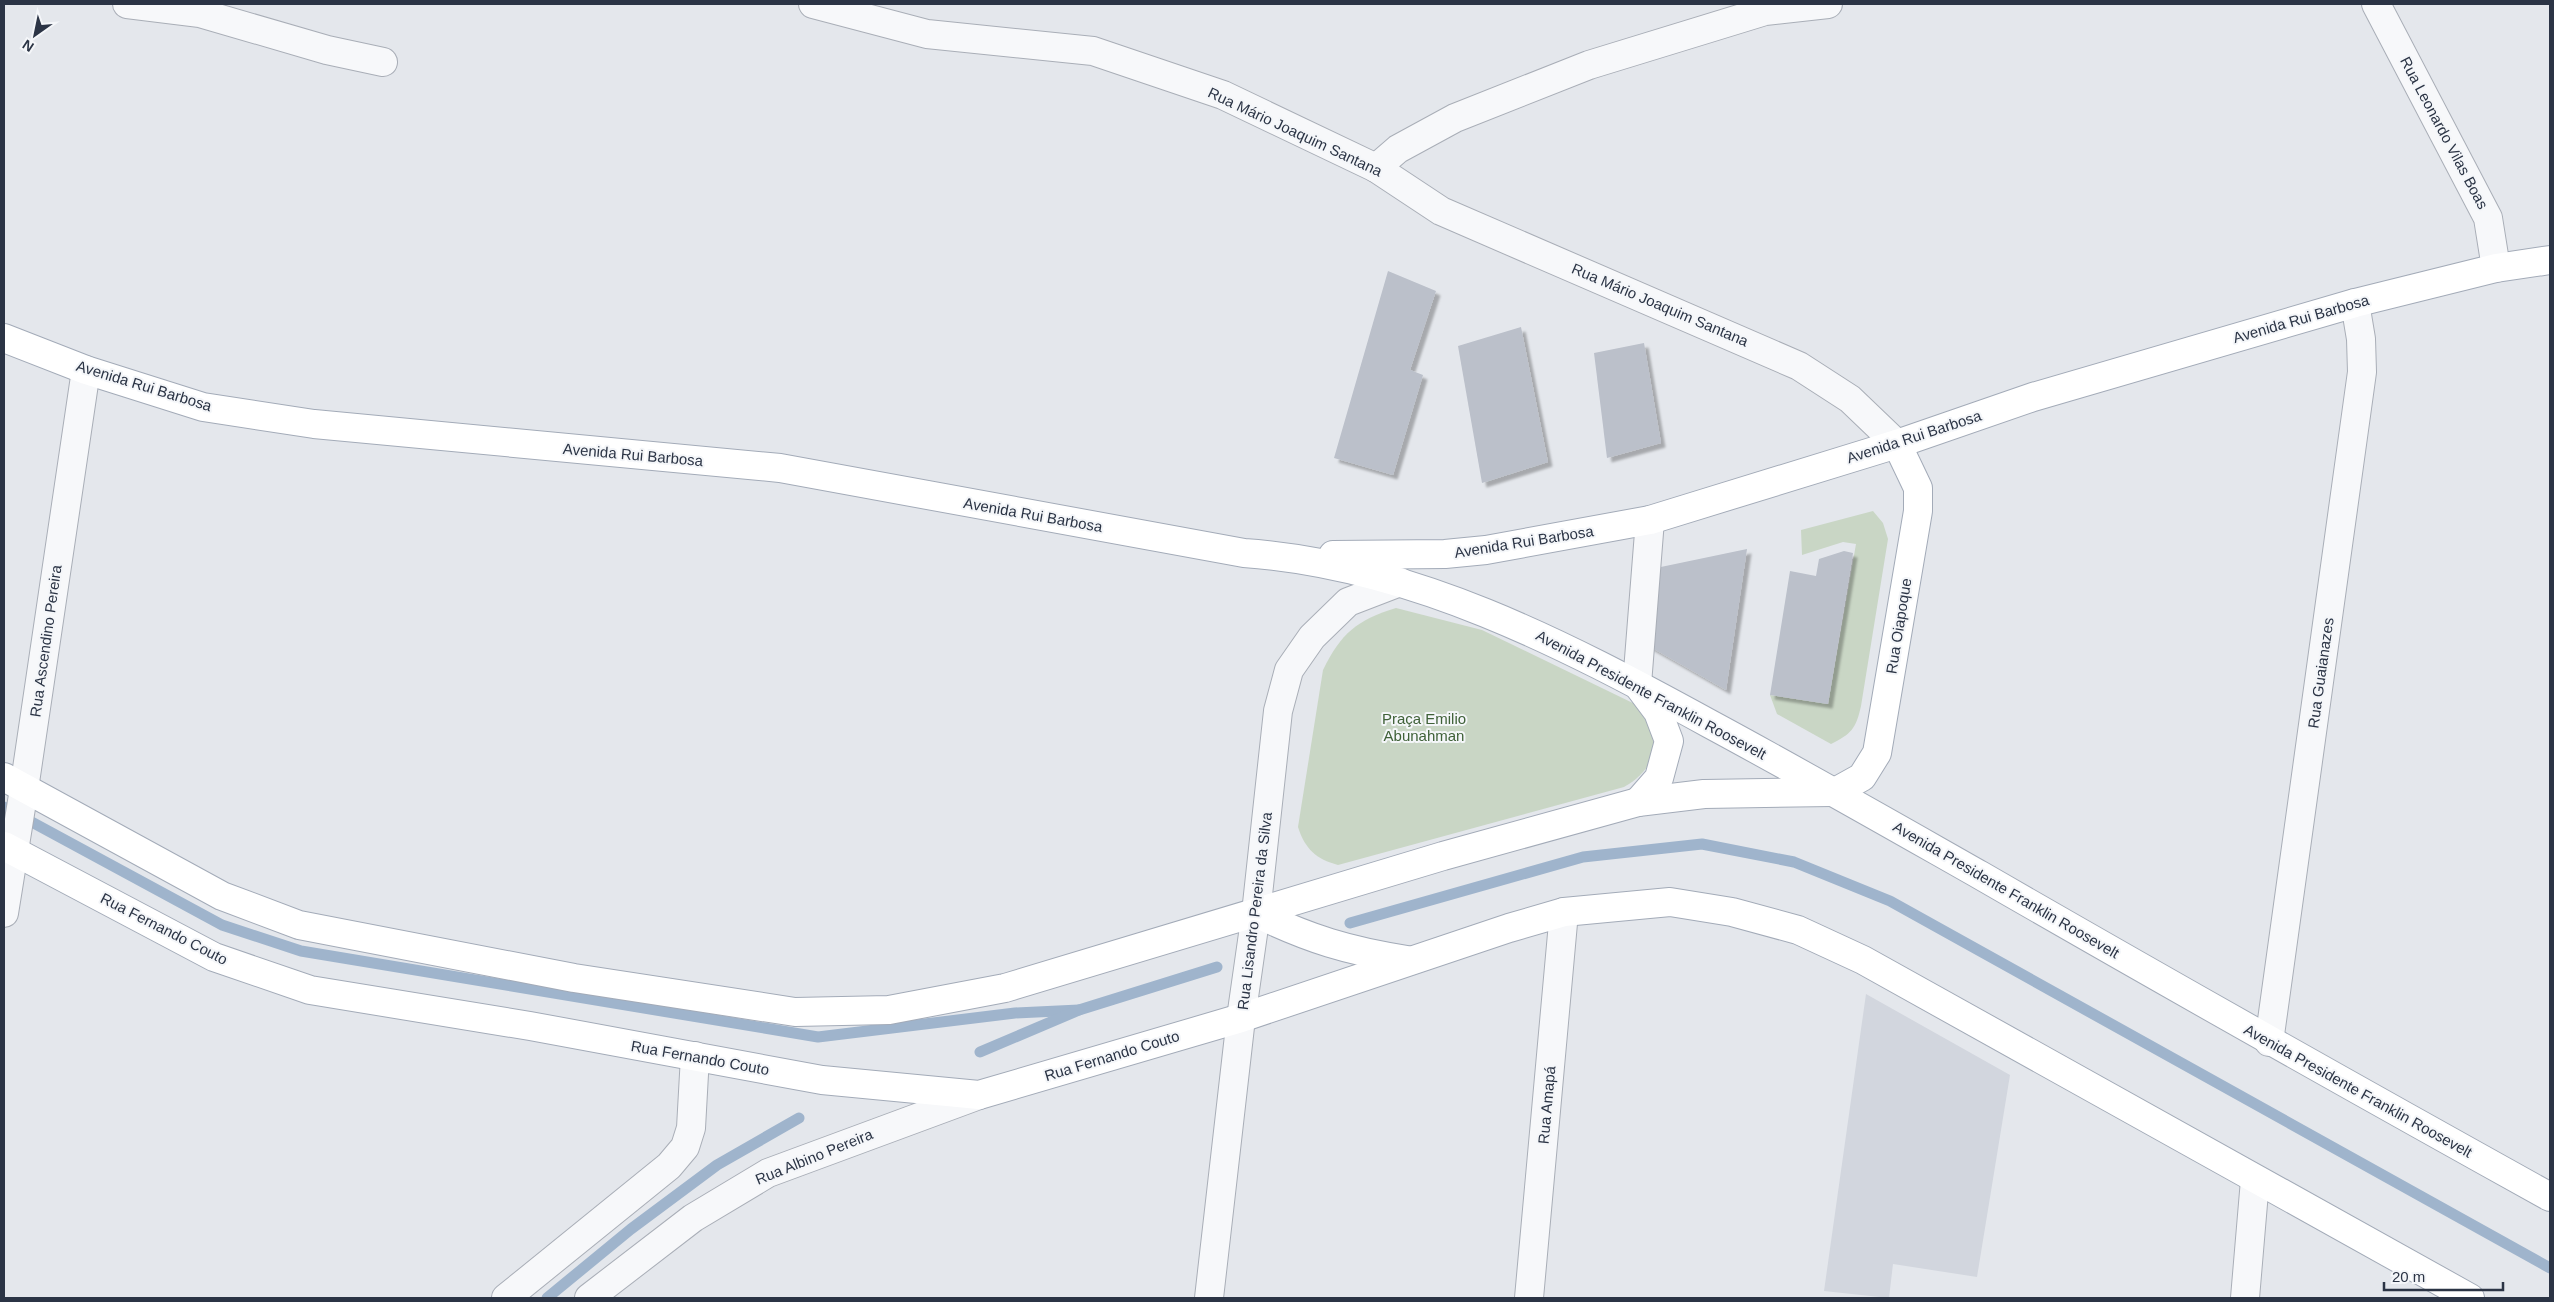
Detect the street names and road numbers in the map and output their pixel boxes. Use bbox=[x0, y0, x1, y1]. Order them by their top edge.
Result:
street label: Rua Leonardo Vilas Boas bbox=[2397, 54, 2492, 212]
street label: Rua Mário Joaquim Santana bbox=[1205, 84, 1386, 180]
street label: Rua Mário Joaquim Santana bbox=[1569, 260, 1752, 350]
street label: Avenida Rui Barbosa bbox=[2231, 291, 2371, 346]
street label: Avenida Rui Barbosa bbox=[74, 357, 215, 414]
street label: Avenida Rui Barbosa bbox=[1844, 407, 1984, 466]
street label: Avenida Rui Barbosa bbox=[562, 440, 704, 469]
street label: Avenida Rui Barbosa bbox=[962, 494, 1104, 535]
street label: Avenida Rui Barbosa bbox=[1453, 522, 1595, 561]
street label: Rua Ascendino Pereira bbox=[26, 563, 65, 718]
street label: Rua Oiapoque bbox=[1883, 577, 1914, 675]
street label: Rua Guaianazes bbox=[2304, 616, 2337, 729]
street label: Avenida Presidente Franklin Roosevelt bbox=[1533, 626, 1770, 763]
street label: Rua Lisandro Pereira da Silva bbox=[1234, 810, 1275, 1011]
street label: Avenida Presidente Franklin Roosevelt bbox=[1890, 818, 2123, 962]
street label: Rua Fernando Couto bbox=[98, 889, 230, 968]
street label: Avenida Presidente Franklin Roosevelt bbox=[2241, 1021, 2476, 1161]
street label: Rua Fernando Couto bbox=[1042, 1027, 1181, 1084]
street label: Rua Fernando Couto bbox=[630, 1037, 771, 1078]
street label: Rua Amapá bbox=[1535, 1065, 1558, 1145]
street label: Rua Albino Pereira bbox=[753, 1125, 876, 1188]

